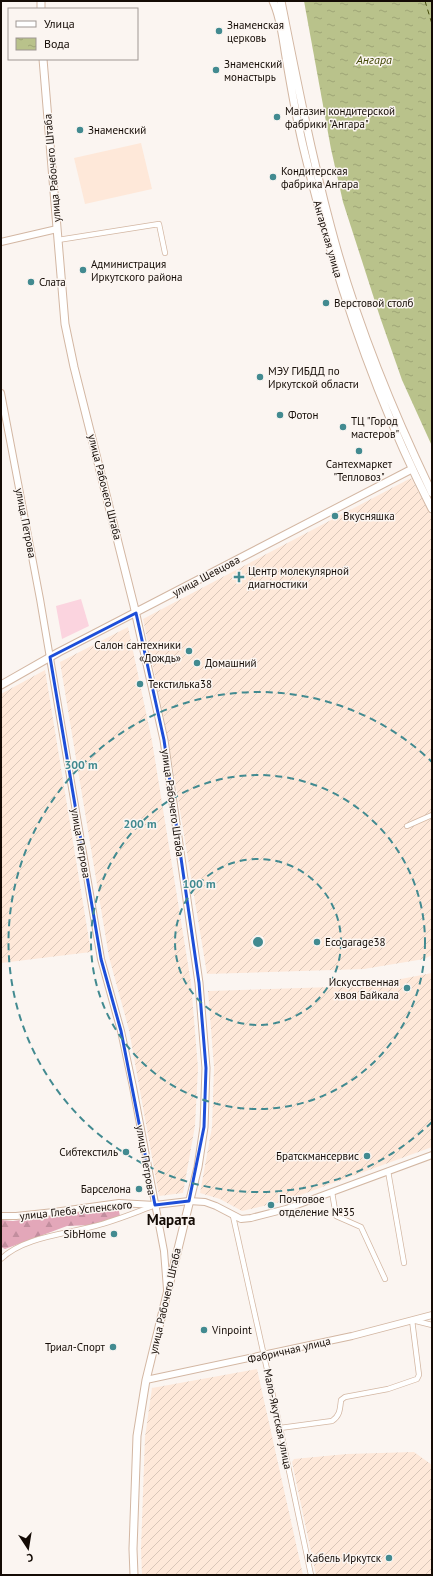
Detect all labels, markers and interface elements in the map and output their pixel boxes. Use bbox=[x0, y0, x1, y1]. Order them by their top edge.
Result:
legend bbox=[8, 8, 138, 60]
text: Улица bbox=[44, 16, 75, 31]
place label: Знаменская церковь bbox=[227, 18, 284, 45]
marker: Знаменская церковь bbox=[214, 26, 224, 36]
text: Вода bbox=[44, 36, 70, 51]
water label: Ангара bbox=[355, 52, 392, 67]
place label: Знаменский монастырь bbox=[224, 57, 282, 84]
marker: Знаменский монастырь bbox=[211, 65, 221, 75]
place label: Магазин кондитерской фабрики "Ангара" bbox=[285, 104, 395, 131]
marker: Магазин кондитерской фабрики "Ангара" bbox=[272, 112, 282, 122]
street label: улица Рабочего Штаба bbox=[40, 113, 64, 223]
place label: Знаменский bbox=[88, 123, 146, 137]
marker: Знаменский bbox=[75, 125, 85, 135]
place label: Кондитерская фабрика Ангара bbox=[281, 164, 358, 191]
marker: Кондитерская фабрика Ангара bbox=[268, 172, 278, 182]
street label: Ангарская улица bbox=[310, 199, 346, 279]
place label: Администрация Иркутского района bbox=[91, 257, 182, 284]
marker: Администрация Иркутского района bbox=[78, 265, 88, 275]
place label: Слата bbox=[39, 275, 66, 289]
marker: Слата bbox=[26, 277, 36, 287]
place label: Верстовой столб bbox=[334, 296, 414, 310]
marker: Верстовой столб bbox=[321, 298, 331, 308]
place label: МЭУ ГИБДД по Иркутской области bbox=[268, 364, 359, 391]
marker: МЭУ ГИБДД по Иркутской области bbox=[255, 372, 265, 382]
place label: Фотон bbox=[288, 408, 318, 422]
marker: Фотон bbox=[275, 410, 285, 420]
place label: ТЦ "Город мастеров" bbox=[351, 414, 399, 441]
marker: ТЦ "Город мастеров" bbox=[338, 422, 348, 432]
street label: улица Рабочего Штаба bbox=[85, 433, 125, 541]
marker: Сантехмаркет "Тепловоз" bbox=[354, 446, 364, 456]
place label: Сантехмаркет "Тепловоз" bbox=[326, 457, 393, 484]
street label: улица Петрова bbox=[12, 487, 40, 559]
place label: Вкусняшка bbox=[343, 509, 395, 523]
marker: Вкусняшка bbox=[330, 511, 340, 521]
street label: улица Шевцова bbox=[170, 552, 242, 600]
place label: Центр молекулярной диагностики bbox=[248, 564, 349, 591]
marker: Центр молекулярной диагностики bbox=[233, 571, 245, 583]
place label: Салон сантехники «Дождь» bbox=[94, 638, 181, 665]
marker: Салон сантехники «Дождь» bbox=[184, 646, 194, 656]
place label: Домашний bbox=[205, 656, 257, 670]
marker: Домашний bbox=[192, 658, 202, 668]
place label: Текстилька38 bbox=[148, 677, 212, 691]
marker: Текстилька38 bbox=[135, 679, 145, 689]
street label: улица Рабочего Штаба bbox=[159, 748, 187, 858]
text: 300 m bbox=[64, 757, 98, 772]
street label: улица Петрова bbox=[68, 807, 94, 879]
text: 200 m bbox=[123, 816, 157, 831]
text: 100 m bbox=[182, 876, 216, 891]
centre of rings bbox=[251, 935, 265, 949]
place label: Ecogarage38 bbox=[325, 935, 386, 949]
marker: Ecogarage38 bbox=[312, 937, 322, 947]
place label: Искусственная хвоя Байкала bbox=[329, 975, 399, 1002]
marker: Искусственная хвоя Байкала bbox=[402, 983, 412, 993]
street label: улица Петрова bbox=[133, 1124, 159, 1196]
place label: Сибтекстиль bbox=[59, 1145, 118, 1159]
marker: Сибтекстиль bbox=[121, 1147, 131, 1157]
place label: Братскмансервис bbox=[276, 1149, 359, 1163]
marker: Братскмансервис bbox=[362, 1151, 372, 1161]
place label: Барселона bbox=[81, 1182, 131, 1196]
marker: Барселона bbox=[134, 1184, 144, 1194]
place label: Почтовое отделение №35 bbox=[279, 1192, 355, 1219]
street label: улица Глеба Успенского bbox=[19, 1197, 133, 1223]
marker: Почтовое отделение №35 bbox=[266, 1200, 276, 1210]
district label: Марата bbox=[147, 1210, 195, 1229]
place label: SibHome bbox=[63, 1227, 106, 1241]
marker: SibHome bbox=[109, 1229, 119, 1239]
street label: улица Рабочего Штаба bbox=[146, 1247, 184, 1355]
place label: Vinpoint bbox=[211, 1323, 252, 1337]
marker: Vinpoint bbox=[199, 1325, 209, 1335]
street label: Фабричная улица bbox=[246, 1334, 332, 1366]
place label: Триал-Спорт bbox=[45, 1340, 106, 1354]
marker: Триал-Спорт bbox=[108, 1342, 118, 1352]
street label: Мало-Якутская улица bbox=[261, 1368, 295, 1470]
north arrow bbox=[8, 1528, 48, 1568]
text: С bbox=[26, 1550, 35, 1565]
place label: Кабель Иркутск bbox=[306, 1551, 382, 1565]
marker: Кабель Иркутск bbox=[384, 1553, 394, 1563]

